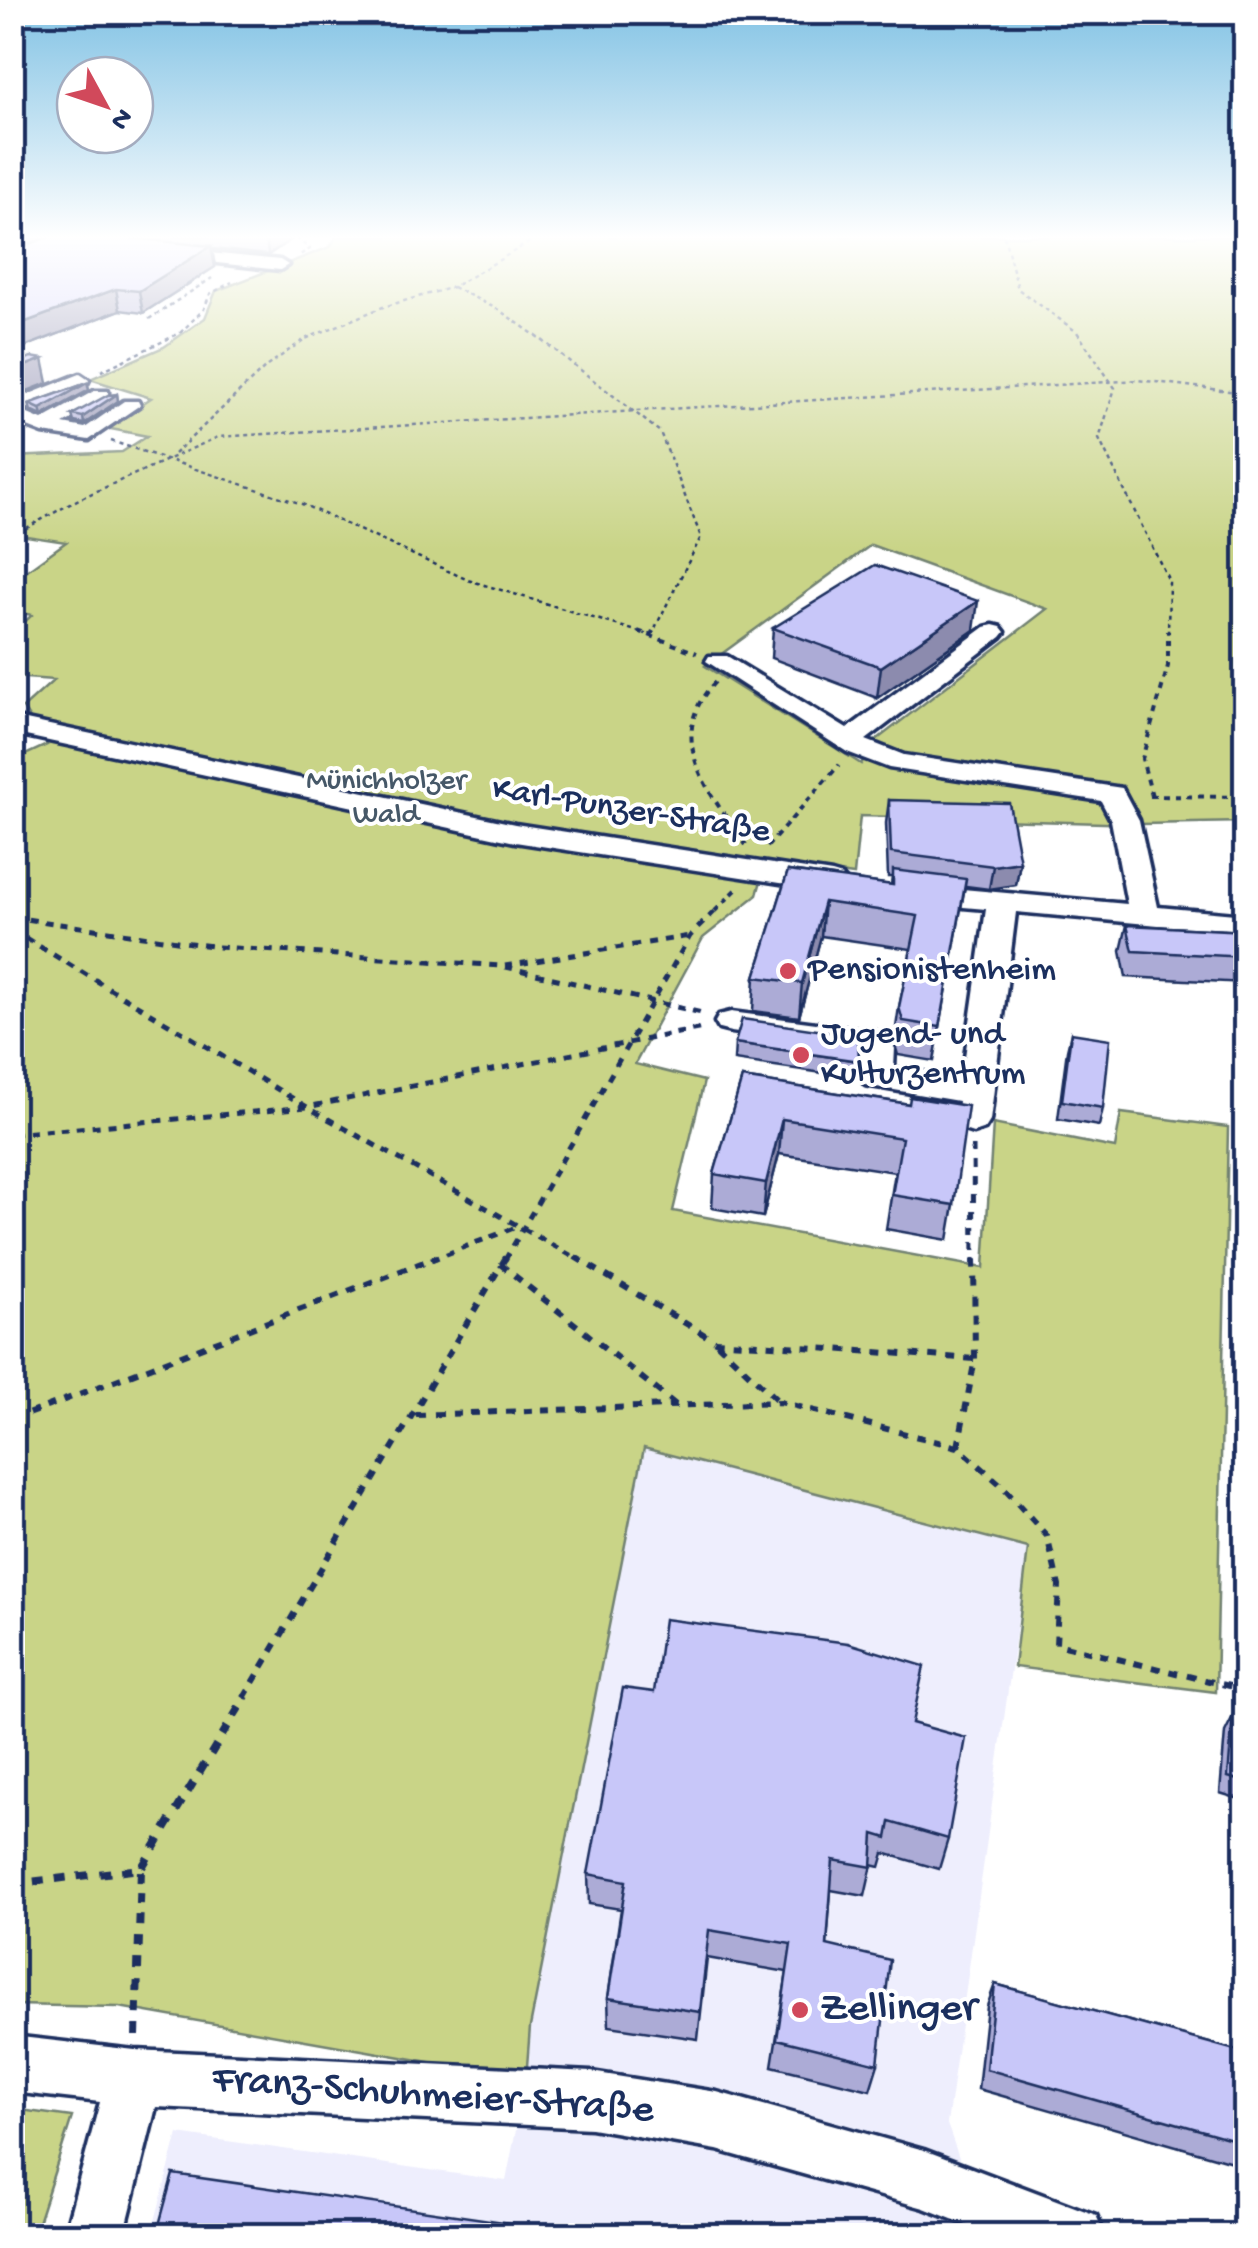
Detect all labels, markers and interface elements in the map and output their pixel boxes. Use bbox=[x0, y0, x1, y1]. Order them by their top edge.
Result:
north arrow bbox=[55, 55, 155, 155]
text: N bbox=[102, 101, 139, 136]
park label: Münichholzer Wald bbox=[306, 765, 468, 834]
street label: Karl-Punzer-Straße bbox=[489, 770, 774, 854]
place label: Pensionistenheim bbox=[807, 951, 1056, 992]
marker: Pensionistenheim bbox=[777, 960, 799, 982]
place label: Jugend- und Kulturzentrum bbox=[821, 1015, 1026, 1096]
marker: Jugend- und Kulturzentrum bbox=[790, 1044, 812, 1066]
place label: Zellinger bbox=[820, 1986, 980, 2035]
marker: Zellinger bbox=[789, 1999, 811, 2021]
street label: Franz-Schuhmeier-Straße bbox=[210, 2057, 657, 2137]

